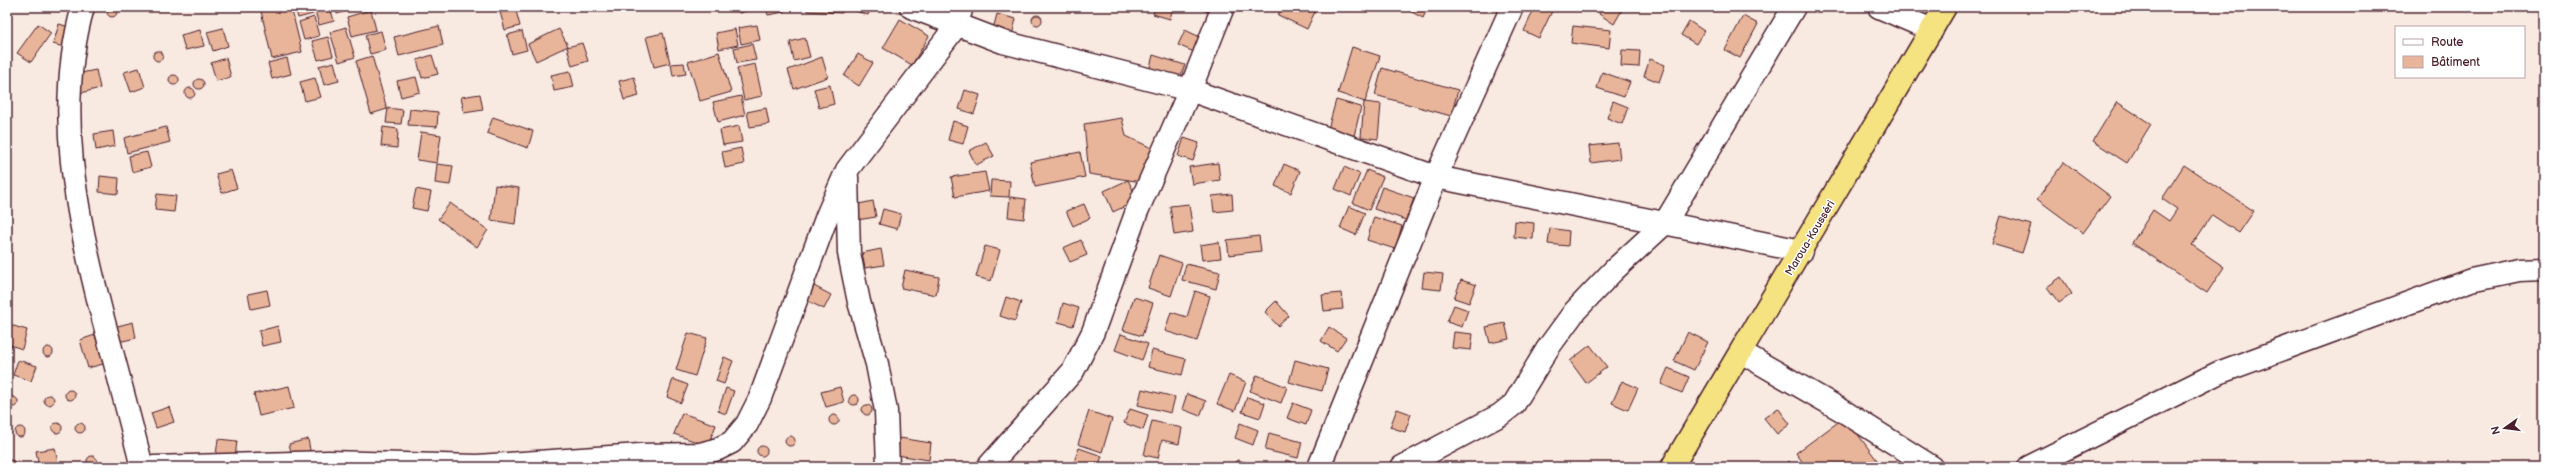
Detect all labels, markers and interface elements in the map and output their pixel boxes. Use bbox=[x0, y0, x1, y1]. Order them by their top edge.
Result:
legend bbox=[2395, 26, 2525, 78]
text: Route bbox=[2431, 35, 2463, 50]
text: Bâtiment bbox=[2431, 55, 2480, 70]
street label: Maroua-Kousséri bbox=[1782, 198, 1838, 278]
north arrow bbox=[2485, 408, 2525, 448]
text: N bbox=[2488, 425, 2503, 436]

